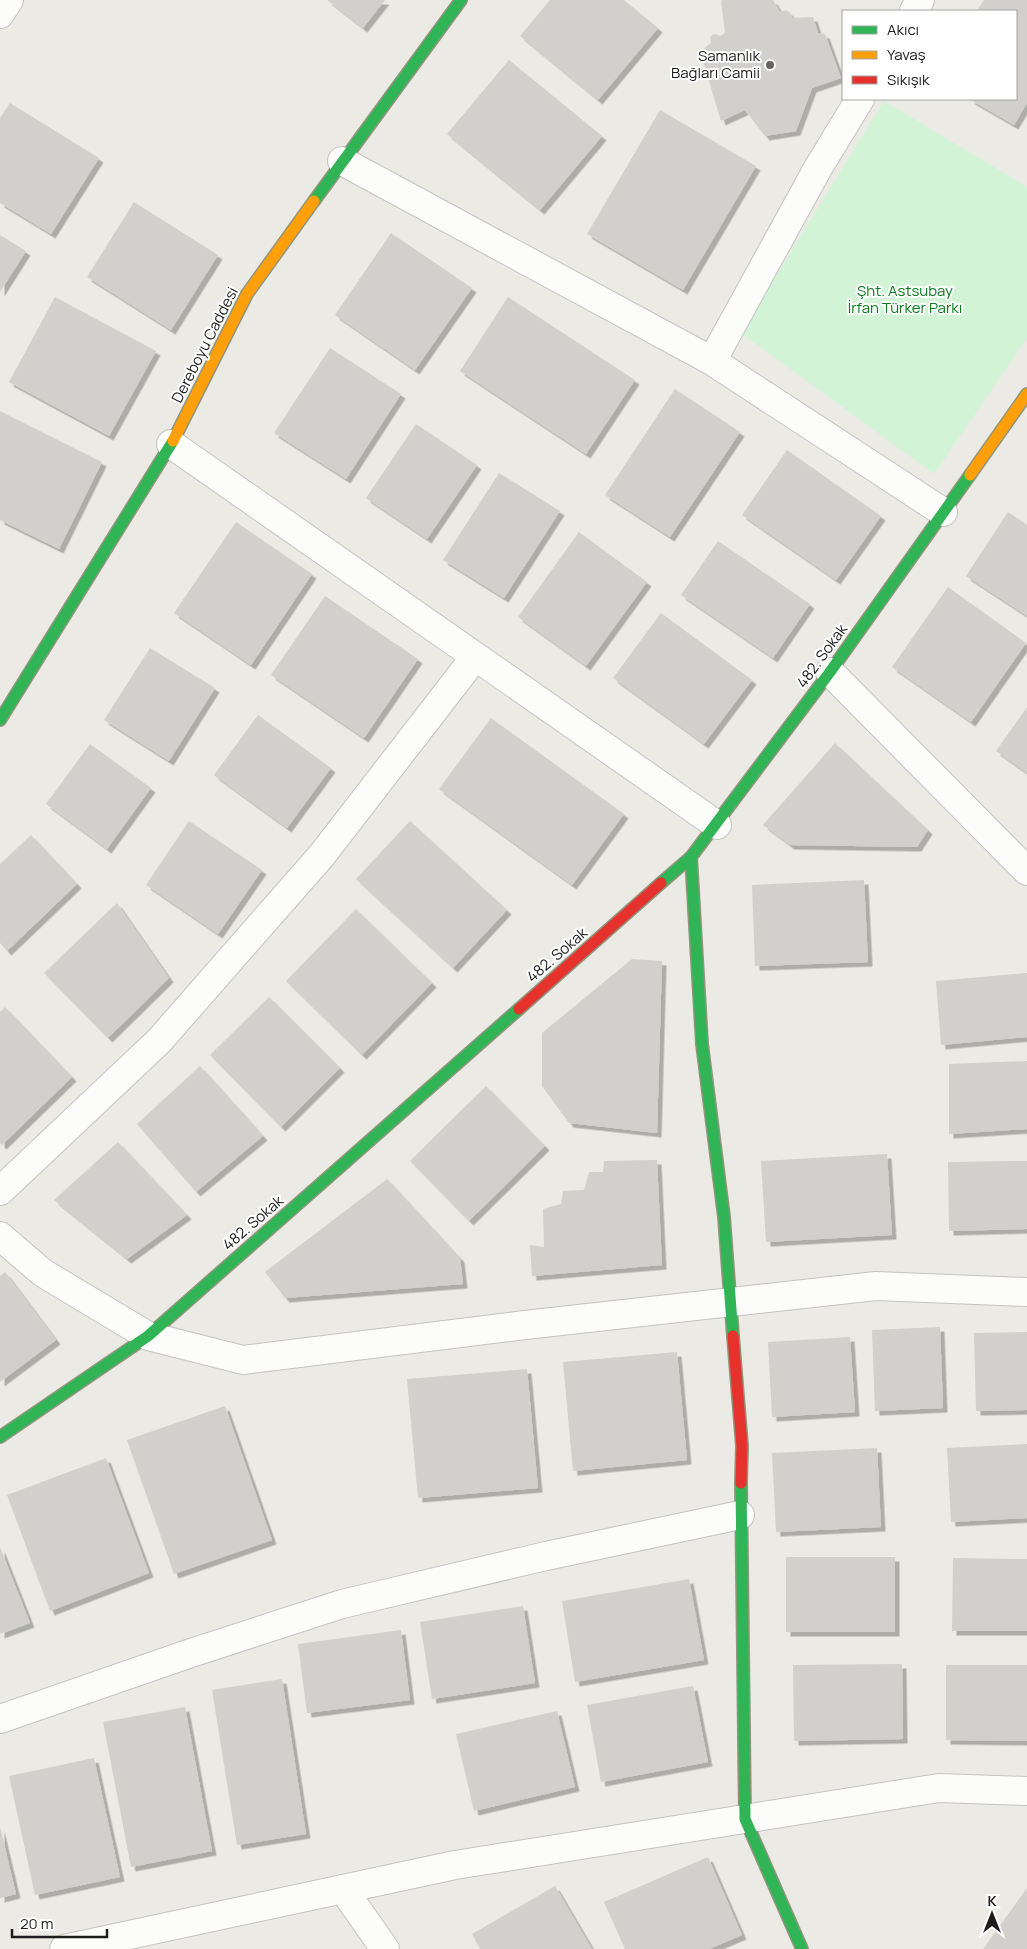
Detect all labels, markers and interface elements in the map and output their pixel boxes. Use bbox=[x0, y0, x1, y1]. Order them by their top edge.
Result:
legend bbox=[842, 10, 1017, 100]
text: Akıcı bbox=[887, 19, 919, 40]
text: Yavaş bbox=[887, 44, 926, 65]
place label: Samanlık Bağları Camii bbox=[671, 45, 761, 83]
marker: Samanlık Bağları Camii bbox=[764, 59, 776, 71]
text: Sıkışık bbox=[887, 69, 930, 90]
park label: Şht. Astsubay İrfan Türker Parkı bbox=[848, 280, 962, 318]
street label: Dereboyu Caddesi bbox=[166, 283, 243, 406]
street label: 482. Sokak bbox=[791, 619, 852, 692]
street label: 482. Sokak bbox=[522, 922, 592, 987]
street label: 482. Sokak bbox=[218, 1190, 288, 1255]
north arrow bbox=[967, 1889, 1017, 1939]
text: K bbox=[987, 1891, 997, 1910]
scale bar bbox=[12, 1906, 108, 1938]
text: 20 m bbox=[20, 1913, 53, 1934]

